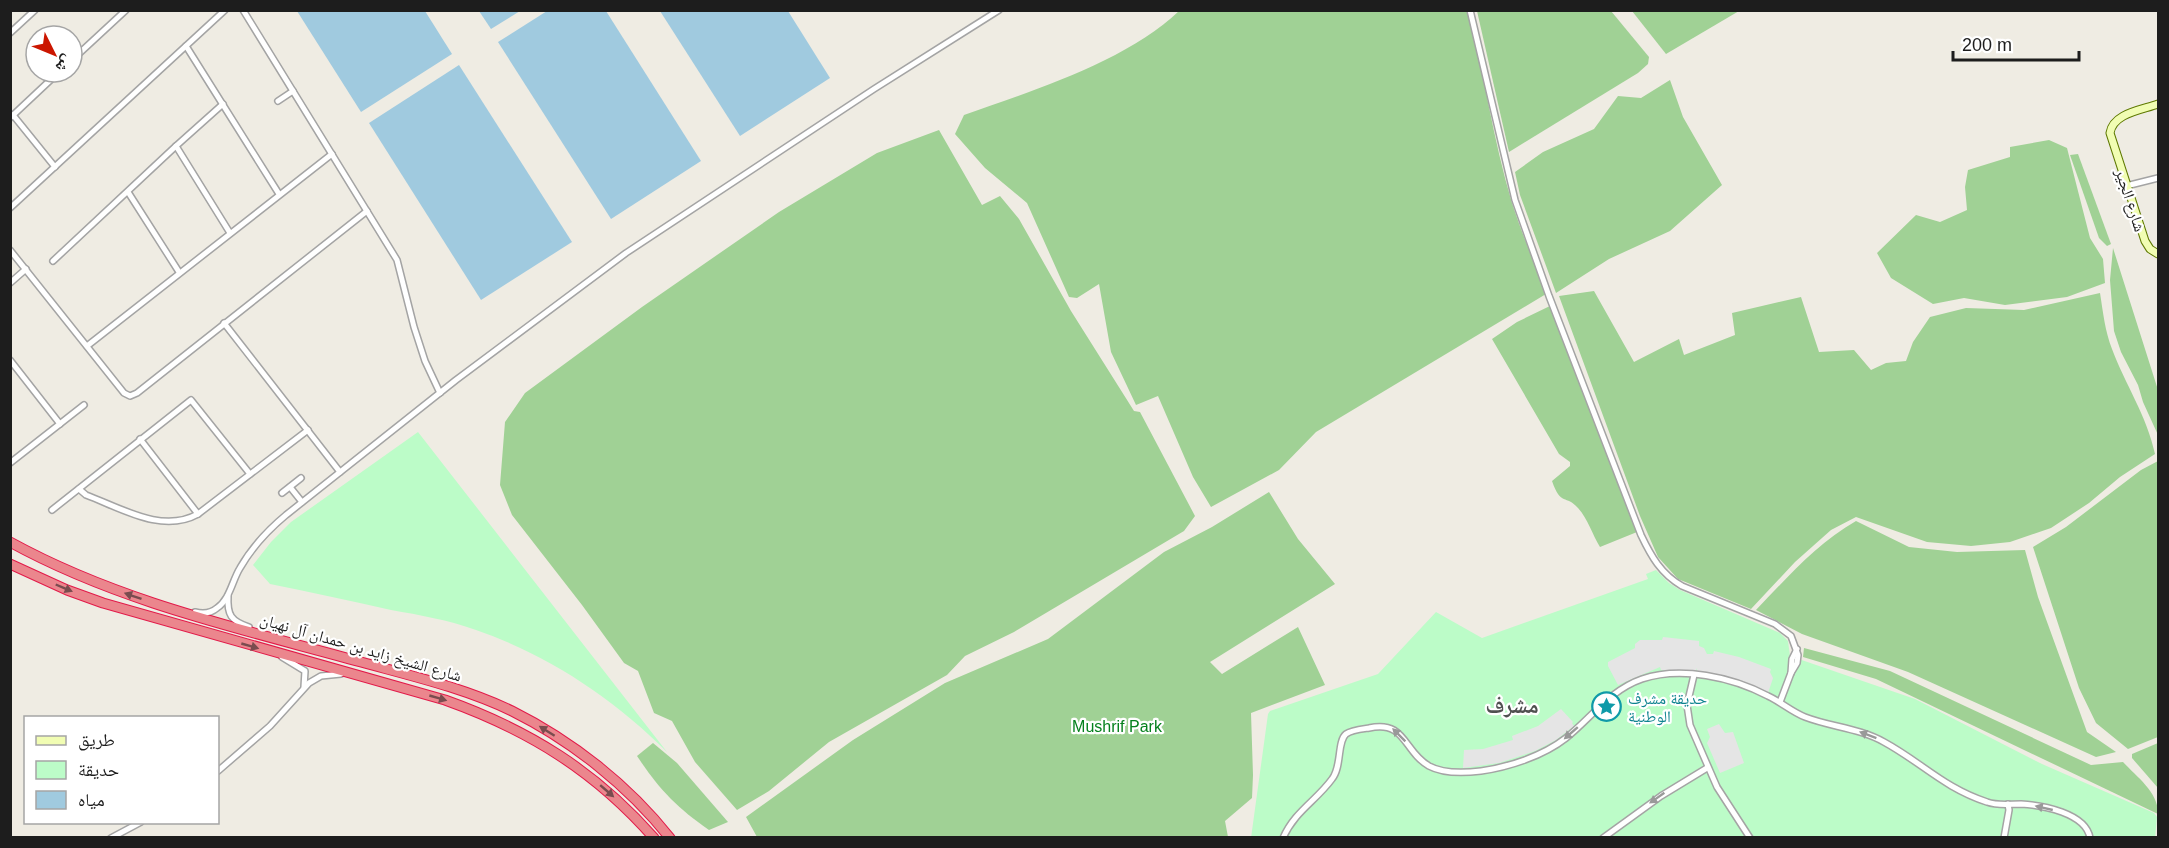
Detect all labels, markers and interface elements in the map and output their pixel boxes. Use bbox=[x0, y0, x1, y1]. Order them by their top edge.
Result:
north arrow bbox=[24, 24, 84, 84]
scale bar bbox=[1953, 24, 2079, 62]
text: 200 m bbox=[1962, 35, 2012, 55]
text: ش bbox=[52, 51, 77, 76]
street label: شارع الجير bbox=[2110, 166, 2149, 234]
one-way arrow bbox=[55, 583, 73, 593]
one-way arrow bbox=[124, 591, 142, 601]
street label: شارع الشيخ زايد بن حمدان آل نهيان bbox=[258, 611, 464, 686]
one-way arrow bbox=[241, 641, 259, 651]
place label: حديقة مشرف الوطنية bbox=[1628, 690, 1707, 726]
place icon: حديقة مشرف الوطنية bbox=[1591, 691, 1623, 723]
district label: مشرف bbox=[1485, 693, 1539, 718]
one-way arrow bbox=[429, 694, 447, 703]
legend bbox=[24, 716, 219, 824]
park label: Mushrif Park bbox=[1072, 718, 1163, 735]
one-way arrow bbox=[539, 725, 555, 736]
one-way arrow bbox=[1564, 726, 1579, 739]
one-way arrow bbox=[1392, 728, 1406, 742]
text: طريق bbox=[78, 730, 115, 751]
one-way arrow bbox=[1859, 730, 1877, 739]
text: حديقة bbox=[78, 760, 119, 780]
one-way arrow bbox=[600, 784, 615, 798]
text: مياه bbox=[78, 790, 105, 810]
one-way arrow bbox=[1650, 792, 1666, 804]
one-way arrow bbox=[2035, 803, 2053, 813]

